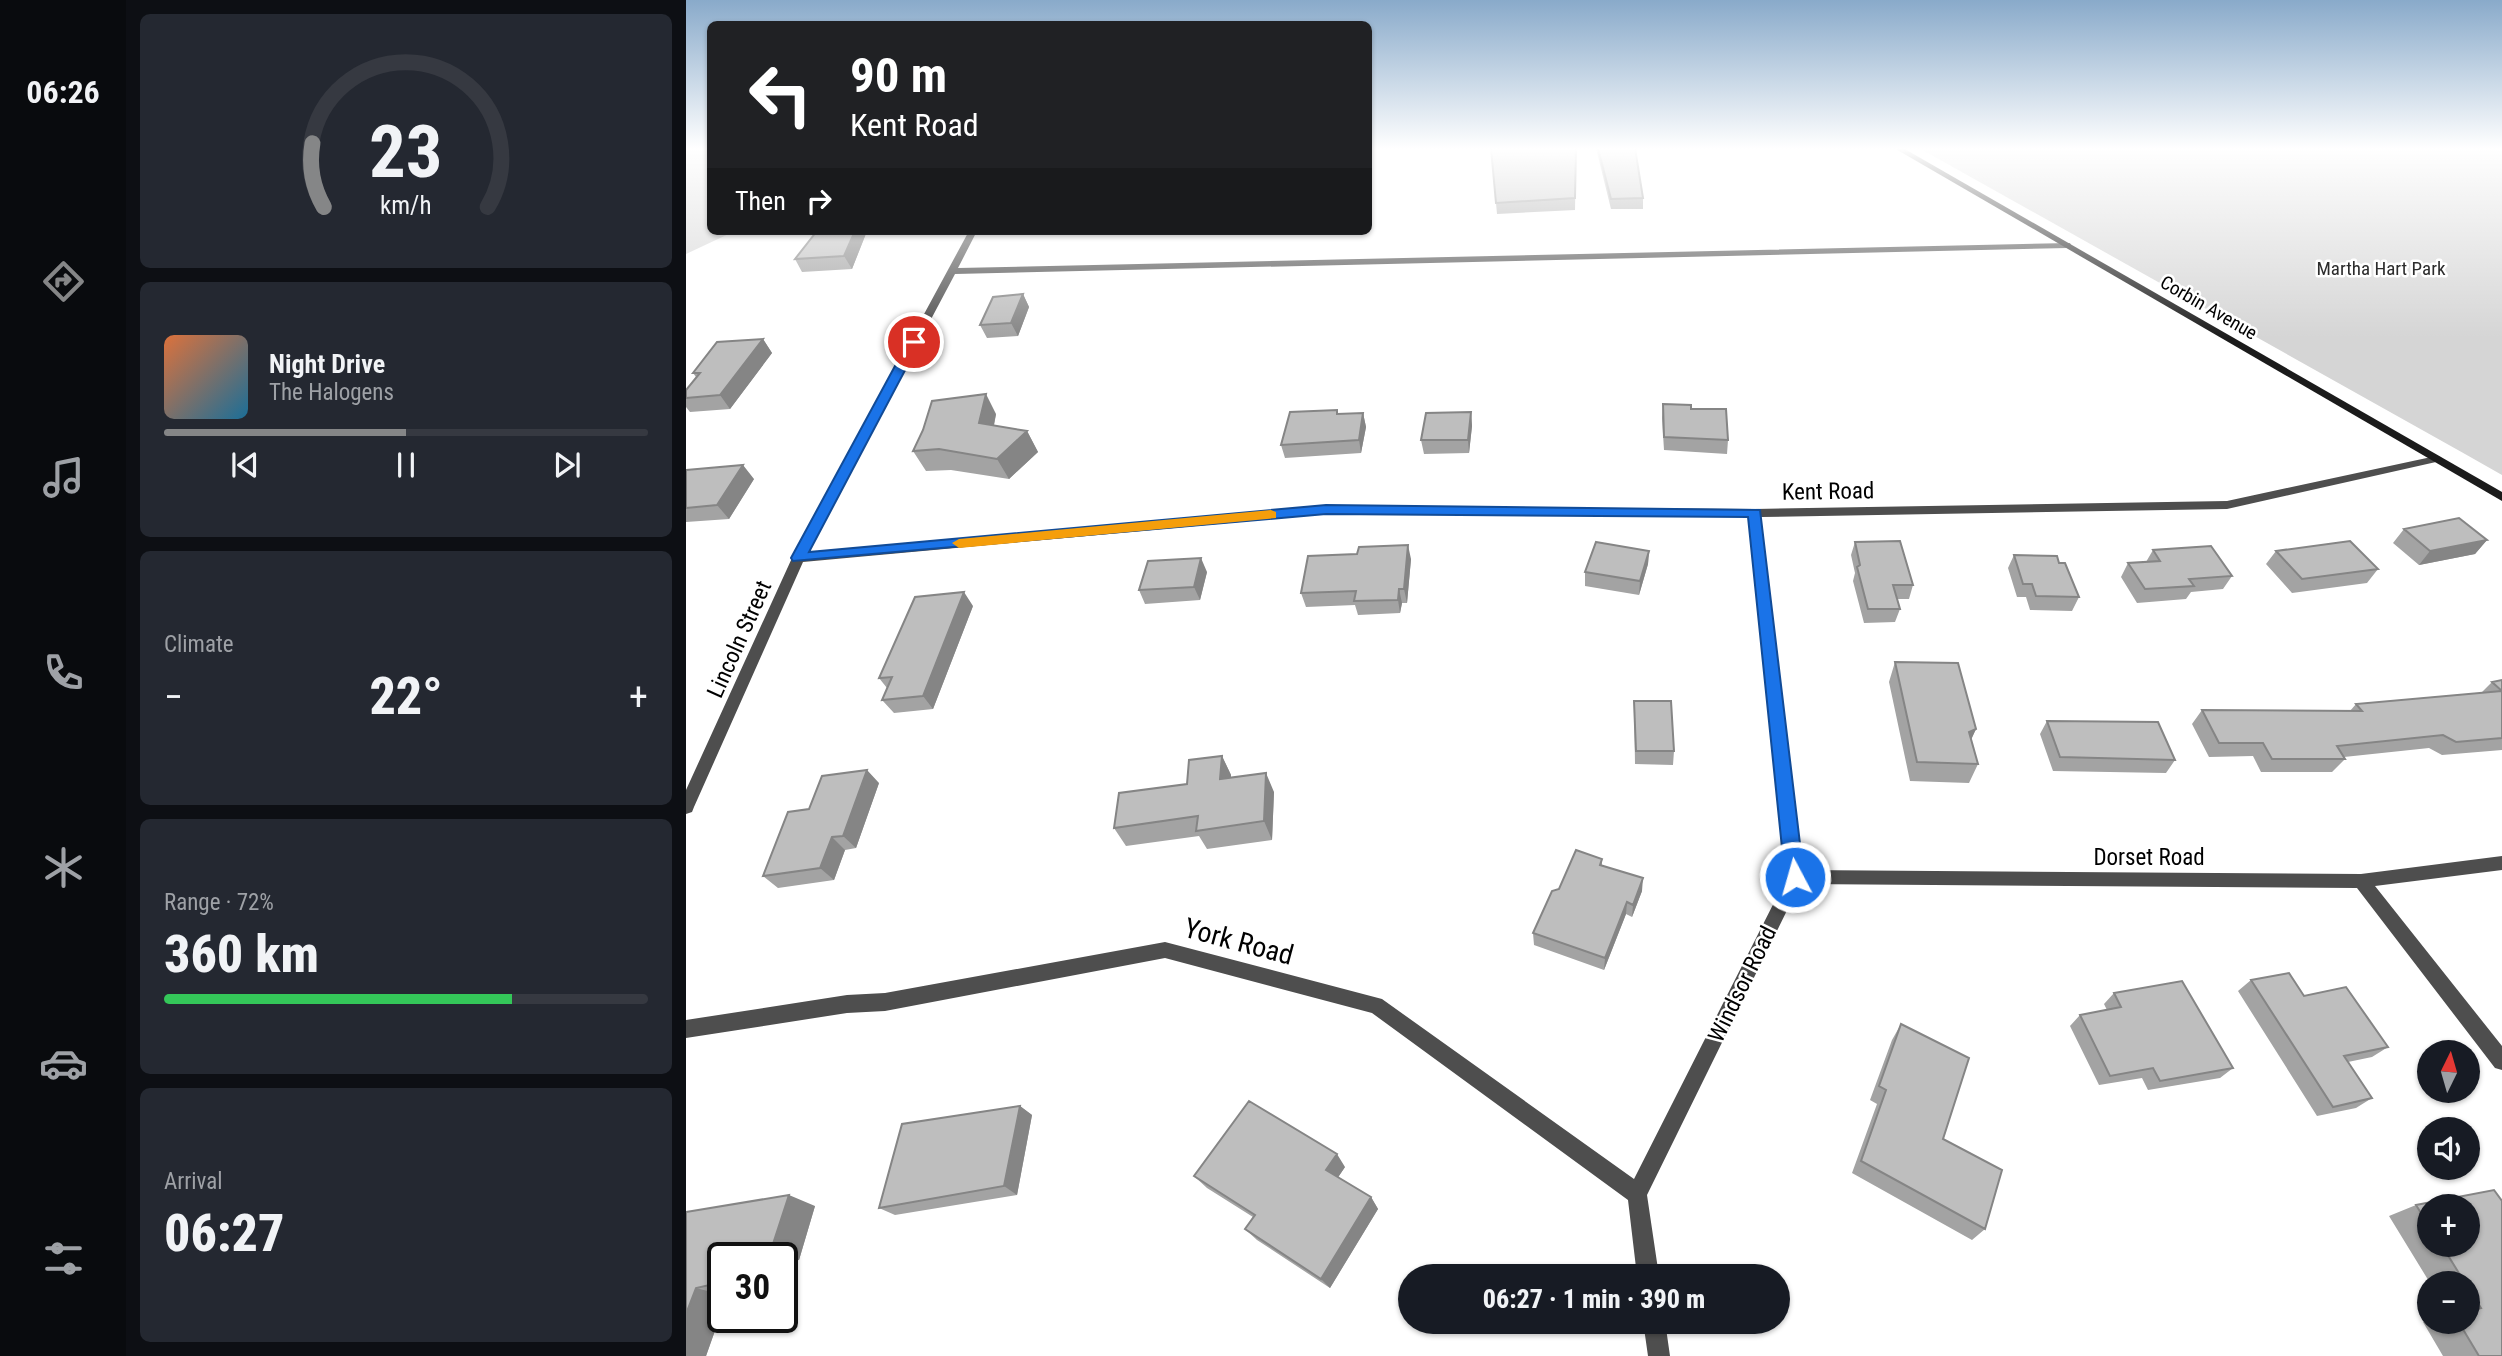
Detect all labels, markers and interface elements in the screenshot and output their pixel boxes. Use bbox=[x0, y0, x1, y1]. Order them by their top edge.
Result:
text: 90 m bbox=[850, 47, 947, 104]
icon: left bbox=[735, 49, 826, 140]
text: 06:26 bbox=[26, 73, 100, 111]
text: Kent Road bbox=[850, 106, 979, 144]
text: 23 bbox=[369, 110, 443, 196]
icon: right bbox=[800, 182, 838, 220]
text: Then bbox=[735, 186, 786, 216]
text: km/h bbox=[380, 191, 432, 220]
icon: directions bbox=[39, 257, 88, 306]
park label: Martha Hart Park bbox=[2317, 257, 2446, 280]
street label: Corbin Avenue bbox=[2156, 270, 2261, 344]
pin bbox=[884, 312, 944, 372]
icon: arrive bbox=[895, 323, 933, 361]
text: Night Drive bbox=[269, 349, 385, 379]
text: The Halogens bbox=[269, 379, 394, 406]
icon: previous bbox=[226, 446, 264, 484]
icon: pause bbox=[387, 446, 425, 484]
icon: next bbox=[548, 446, 586, 484]
icon: music bbox=[39, 453, 88, 502]
street label: Kent Road bbox=[1782, 477, 1874, 506]
street label: Lincoln Street bbox=[702, 577, 777, 702]
text: Climate bbox=[164, 631, 234, 658]
icon: phone bbox=[39, 648, 88, 697]
text: 22° bbox=[369, 666, 443, 727]
text: − bbox=[164, 675, 183, 719]
text: + bbox=[629, 675, 648, 719]
position arrow bbox=[1758, 840, 1832, 914]
icon: climate bbox=[39, 843, 88, 892]
street label: Dorset Road bbox=[2093, 844, 2205, 871]
text: Range · 72% bbox=[164, 889, 274, 916]
street label: York Road bbox=[1181, 911, 1297, 972]
street label: Windsor Road bbox=[1703, 922, 1782, 1047]
text: 360 km bbox=[164, 924, 319, 985]
icon: car bbox=[39, 1039, 88, 1088]
north arrow bbox=[2417, 1040, 2480, 1102]
map controls bbox=[2417, 1040, 2480, 1334]
button: sound bbox=[2417, 1117, 2480, 1180]
text: Arrival bbox=[164, 1168, 223, 1195]
button: + bbox=[2417, 1194, 2480, 1257]
text: 06:27 bbox=[164, 1203, 284, 1264]
icon: filters bbox=[39, 1234, 88, 1283]
speed limit sign: 30 bbox=[707, 1242, 798, 1333]
button: − bbox=[2417, 1271, 2480, 1334]
text: 06:27 · 1 min · 390 m bbox=[1483, 1284, 1705, 1314]

